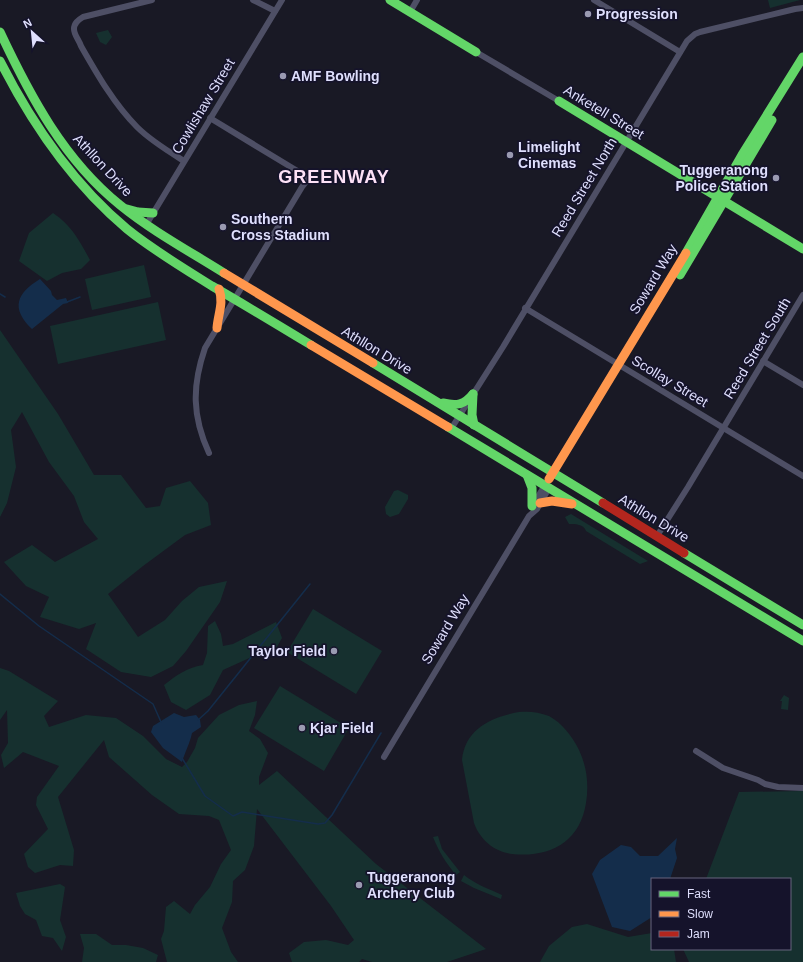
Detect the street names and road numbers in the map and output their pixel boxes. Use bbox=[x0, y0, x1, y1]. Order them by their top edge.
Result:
street label: Cowlishaw Street bbox=[168, 55, 238, 156]
street label: Anketell Street bbox=[561, 82, 647, 142]
street label: Athllon Drive bbox=[70, 131, 136, 200]
street label: Reed Street North bbox=[548, 135, 620, 239]
street label: Soward Way bbox=[626, 241, 680, 317]
street label: Reed Street South bbox=[720, 295, 794, 401]
street label: Athllon Drive bbox=[339, 323, 415, 377]
street label: Scollay Street bbox=[629, 352, 711, 410]
street label: Athllon Drive bbox=[616, 491, 692, 545]
street label: Soward Way bbox=[418, 591, 472, 667]

